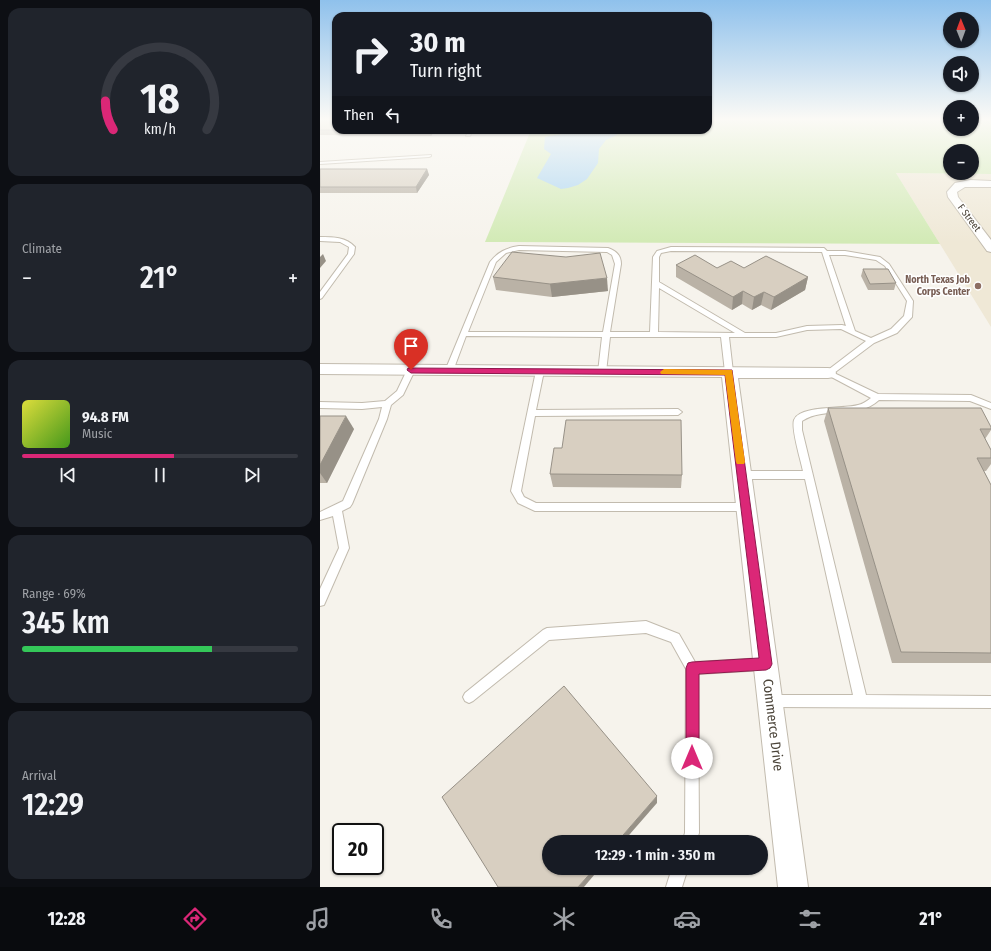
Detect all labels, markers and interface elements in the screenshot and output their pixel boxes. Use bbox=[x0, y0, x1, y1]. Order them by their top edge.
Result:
north arrow bbox=[943, 12, 979, 48]
map controls bbox=[943, 12, 979, 180]
text: 30 m bbox=[410, 26, 466, 59]
icon: right bbox=[344, 28, 396, 80]
button: sound bbox=[943, 56, 979, 92]
text: Turn right bbox=[410, 60, 482, 82]
text: 18 bbox=[140, 74, 180, 124]
button: + bbox=[943, 100, 979, 136]
icon: left bbox=[382, 104, 404, 126]
text: Then bbox=[344, 106, 374, 124]
text: km/h bbox=[144, 120, 176, 137]
button: − bbox=[943, 144, 979, 180]
street label: F Street bbox=[955, 202, 984, 235]
text: Climate bbox=[22, 241, 62, 256]
text: 21° bbox=[140, 260, 180, 296]
text: − bbox=[22, 265, 32, 292]
text: + bbox=[288, 265, 298, 292]
place label: North Texas Job Corps Center bbox=[905, 274, 971, 298]
marker: North Texas Job Corps Center bbox=[973, 281, 983, 291]
pin bbox=[394, 329, 428, 370]
icon: arrive bbox=[400, 335, 422, 357]
text: 94.8 FM bbox=[82, 408, 129, 426]
text: Music bbox=[82, 426, 112, 441]
icon: previous bbox=[57, 464, 79, 486]
icon: pause bbox=[149, 464, 171, 486]
icon: next bbox=[241, 464, 263, 486]
text: Range · 69% bbox=[22, 586, 86, 601]
text: 345 km bbox=[22, 605, 110, 641]
street label: Commerce Drive bbox=[759, 678, 787, 772]
position arrow bbox=[671, 737, 713, 779]
text: Arrival bbox=[22, 768, 56, 783]
text: 12:29 bbox=[22, 787, 84, 823]
speed limit sign: 20 bbox=[332, 823, 384, 875]
text: 12:29 · 1 min · 350 m bbox=[595, 846, 715, 864]
icon: directions bbox=[181, 905, 209, 933]
icon: music bbox=[304, 905, 332, 933]
icon: phone bbox=[427, 905, 455, 933]
icon: climate bbox=[550, 905, 578, 933]
icon: car bbox=[673, 905, 701, 933]
icon: filters bbox=[796, 905, 824, 933]
text: 12:28 bbox=[48, 908, 85, 930]
text: 21° bbox=[919, 908, 943, 930]

